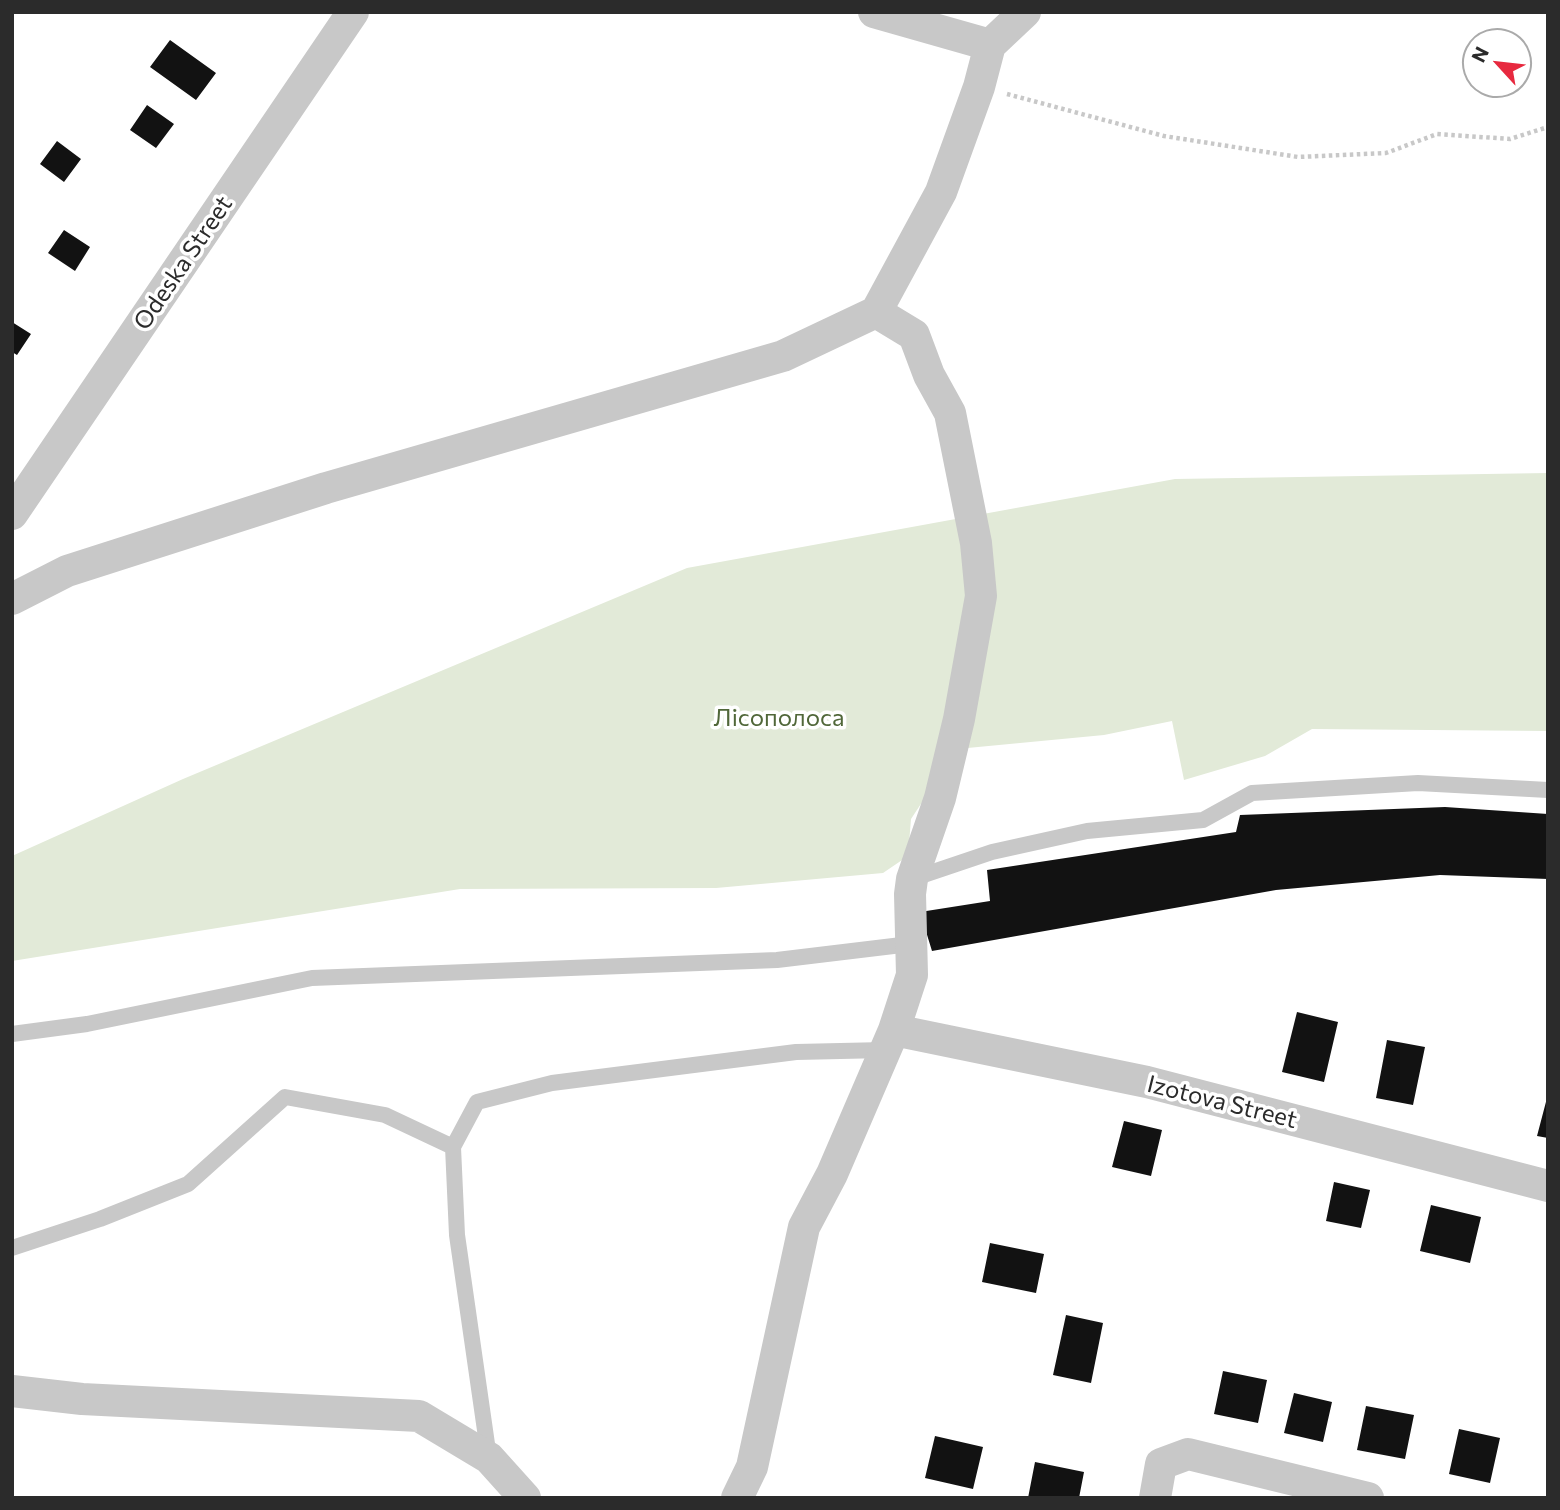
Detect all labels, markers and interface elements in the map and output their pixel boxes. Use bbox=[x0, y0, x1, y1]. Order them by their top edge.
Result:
north arrow bbox=[1462, 28, 1532, 98]
text: N bbox=[1466, 43, 1493, 66]
street label: Odeska Street bbox=[128, 191, 238, 335]
park label: Лісополоса bbox=[714, 704, 844, 732]
street label: Izotova Street bbox=[1144, 1069, 1300, 1135]

